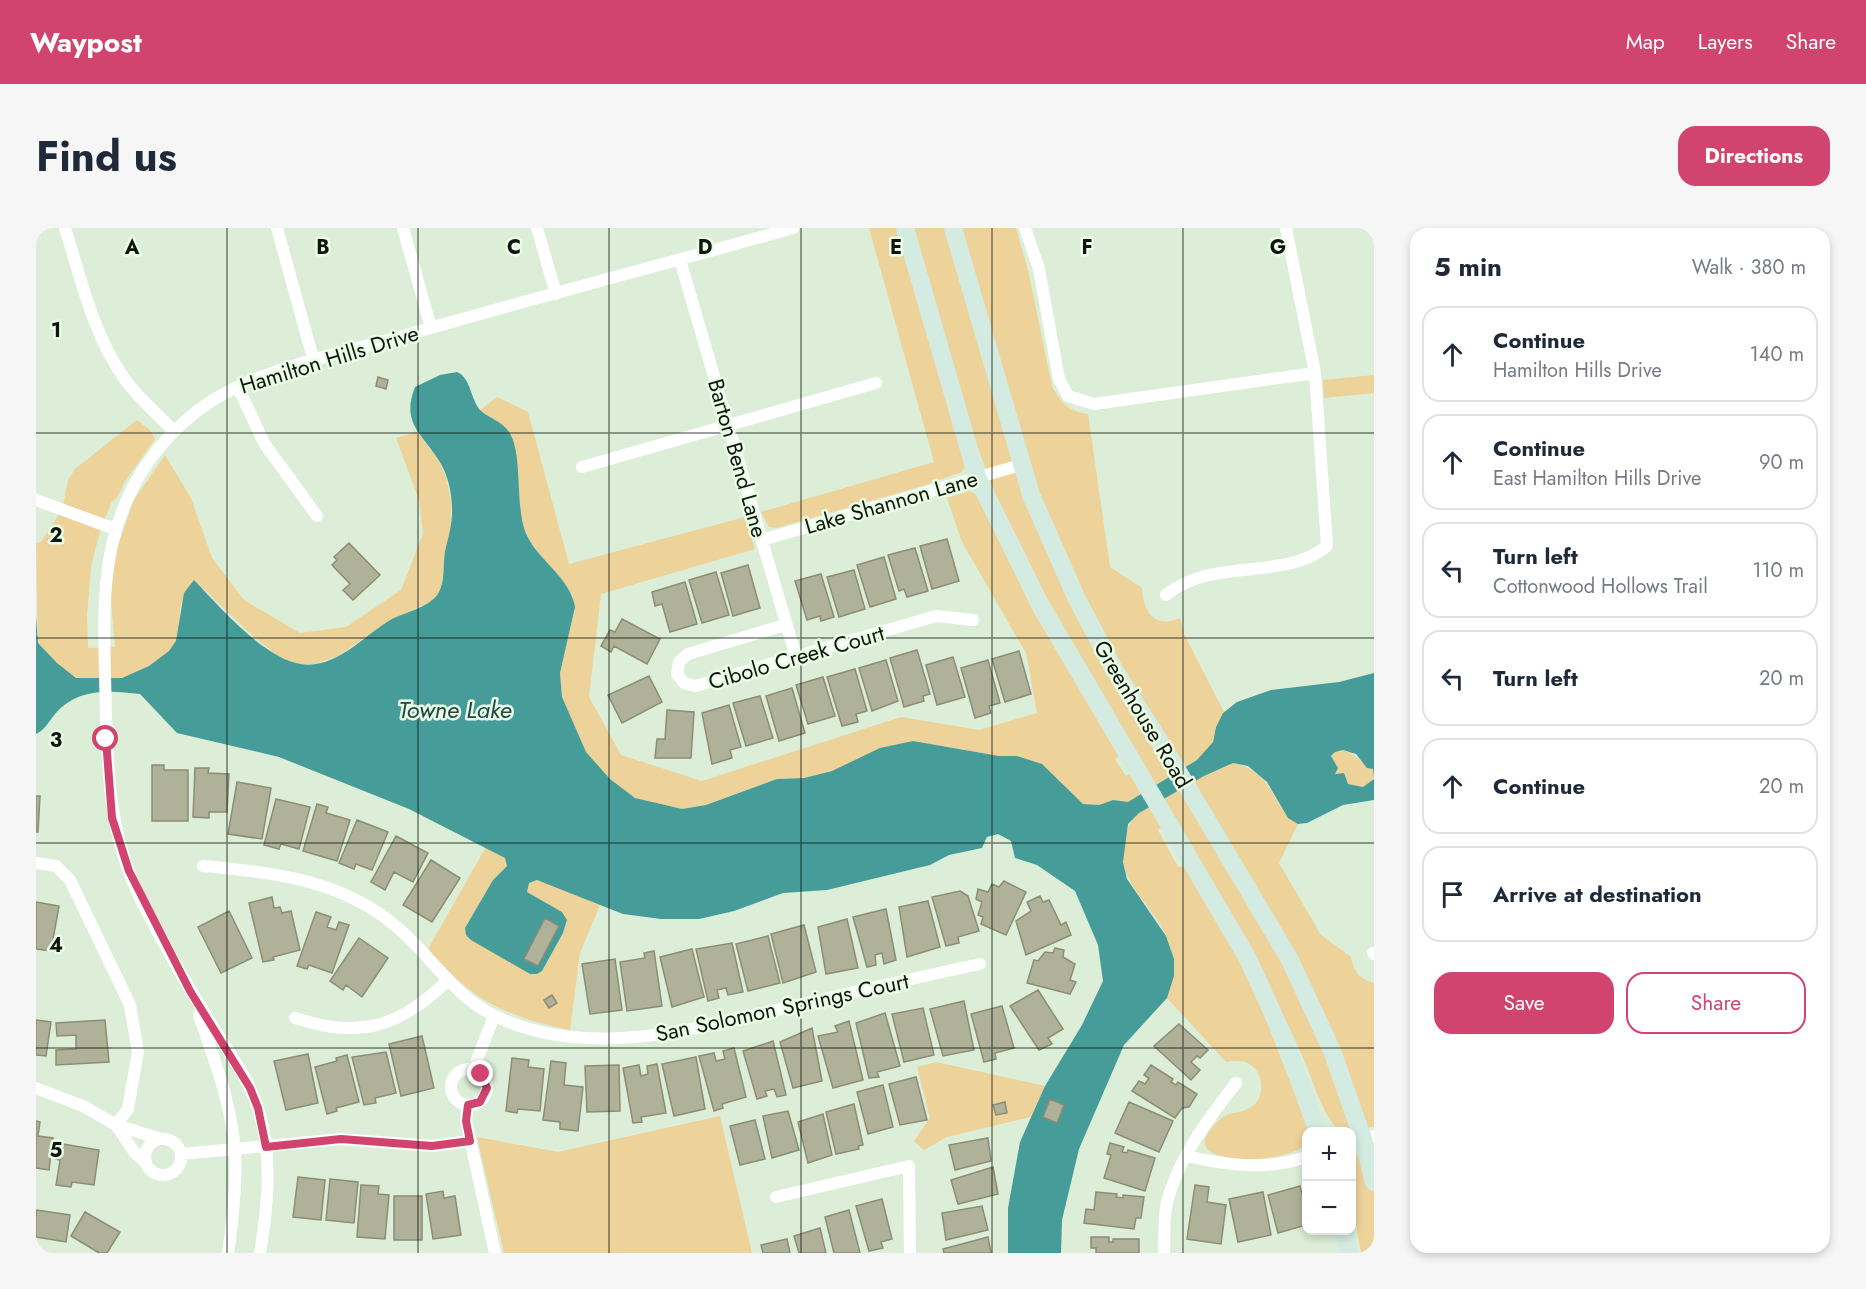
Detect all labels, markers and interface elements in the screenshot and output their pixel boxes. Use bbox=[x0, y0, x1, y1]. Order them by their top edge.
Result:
text: Waypost bbox=[30, 22, 142, 63]
text: Map bbox=[1626, 27, 1665, 57]
text: Layers bbox=[1698, 27, 1753, 57]
text: Share bbox=[1786, 27, 1836, 57]
text: Find us bbox=[36, 126, 177, 187]
button: Directions bbox=[1678, 126, 1830, 186]
text: A bbox=[124, 233, 140, 262]
text: B bbox=[316, 233, 330, 262]
text: C bbox=[507, 233, 521, 262]
text: D bbox=[698, 233, 712, 262]
text: E bbox=[890, 233, 902, 262]
text: F bbox=[1081, 233, 1093, 262]
text: G bbox=[1270, 233, 1286, 262]
text: 5 min bbox=[1434, 248, 1502, 286]
text: Walk · 380 m bbox=[1692, 253, 1806, 282]
text: 1 bbox=[51, 316, 61, 345]
street label: Hamilton Hills Drive bbox=[236, 317, 422, 401]
text: Continue bbox=[1493, 324, 1585, 356]
icon: ahead bbox=[1436, 338, 1469, 371]
text: 140 m bbox=[1750, 340, 1804, 369]
text: Hamilton Hills Drive bbox=[1493, 356, 1662, 385]
street label: Barton Bend Lane bbox=[700, 375, 776, 541]
text: Continue bbox=[1493, 432, 1585, 464]
icon: ahead bbox=[1436, 446, 1469, 479]
text: 90 m bbox=[1759, 448, 1804, 477]
street label: Lake Shannon Lane bbox=[801, 462, 981, 542]
text: East Hamilton Hills Drive bbox=[1493, 464, 1701, 493]
text: 2 bbox=[49, 521, 63, 550]
text: Turn left bbox=[1493, 540, 1578, 572]
icon: left bbox=[1436, 554, 1469, 587]
text: 110 m bbox=[1752, 556, 1804, 585]
text: Cottonwood Hollows Trail bbox=[1493, 572, 1708, 601]
street label: Cibolo Creek Court bbox=[704, 616, 888, 697]
street label: Greenhouse Road bbox=[1086, 634, 1200, 794]
icon: left bbox=[1436, 662, 1469, 695]
text: Turn left bbox=[1493, 662, 1578, 694]
text: 20 m bbox=[1759, 664, 1804, 693]
water label: Towne Lake bbox=[398, 692, 512, 727]
route start bbox=[92, 725, 118, 751]
text: 3 bbox=[50, 726, 62, 755]
icon: ahead bbox=[1436, 770, 1469, 803]
text: Continue bbox=[1493, 770, 1585, 802]
text: 20 m bbox=[1759, 772, 1804, 801]
icon: arrive bbox=[1436, 878, 1469, 911]
text: Arrive at destination bbox=[1493, 878, 1702, 910]
text: 4 bbox=[49, 931, 63, 960]
street label: San Solomon Springs Court bbox=[652, 964, 912, 1049]
button: Save bbox=[1434, 972, 1614, 1034]
button: Share bbox=[1626, 972, 1806, 1034]
route end bbox=[467, 1060, 493, 1086]
map controls bbox=[1302, 1127, 1356, 1235]
button: + bbox=[1302, 1127, 1356, 1181]
text: 5 bbox=[50, 1136, 63, 1165]
button: − bbox=[1302, 1181, 1356, 1235]

